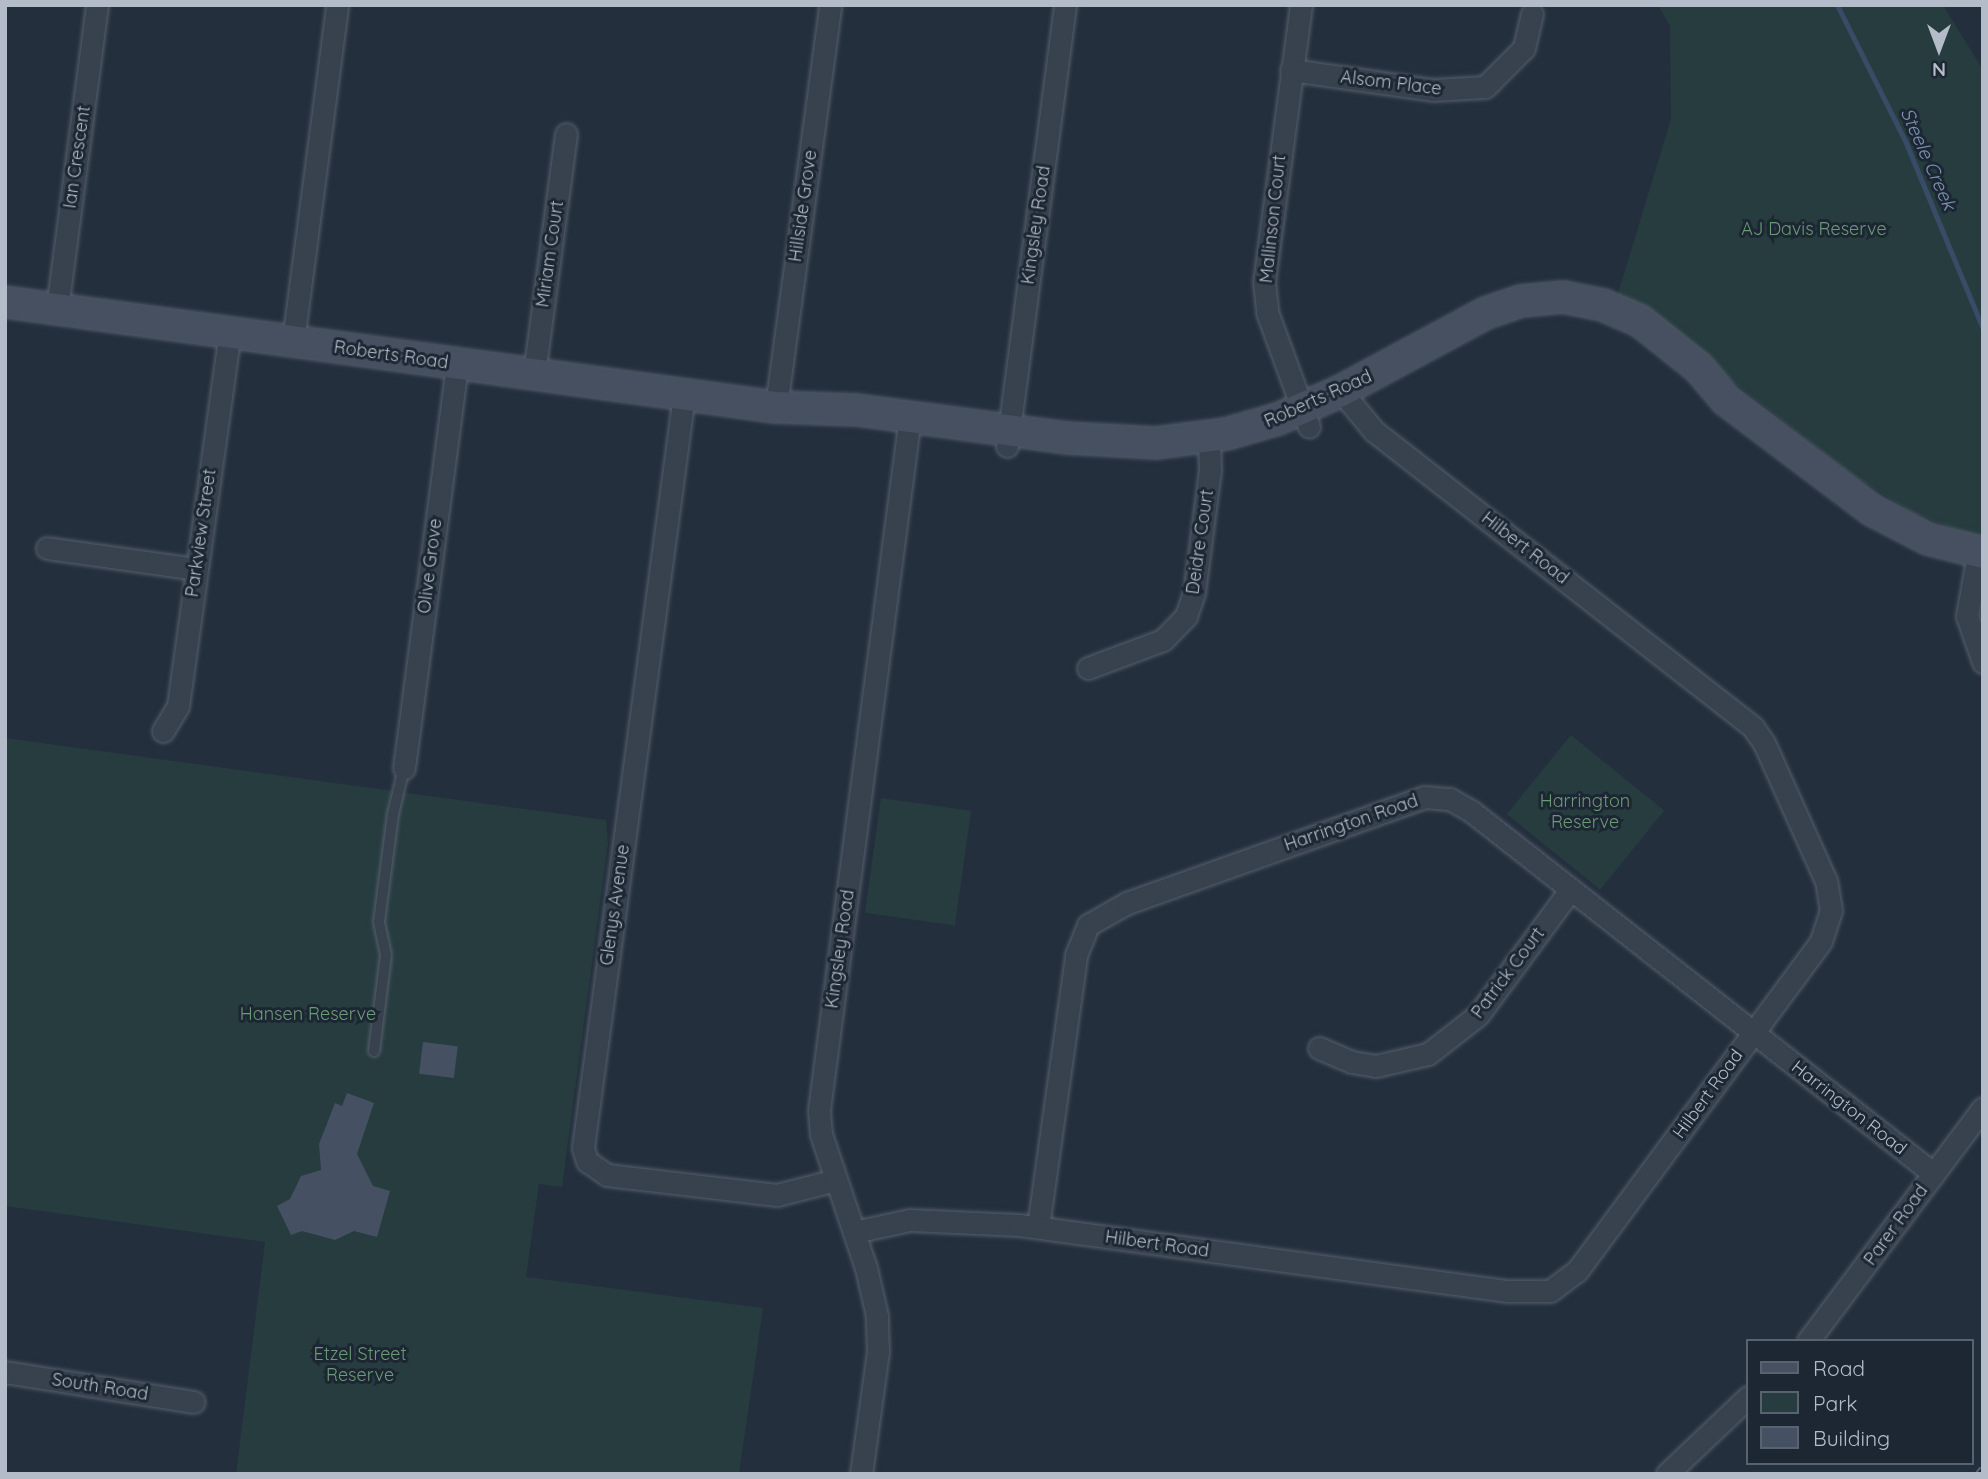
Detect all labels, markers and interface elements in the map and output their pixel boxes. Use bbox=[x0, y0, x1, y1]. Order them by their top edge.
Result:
north arrow bbox=[1904, 14, 1974, 84]
text: N bbox=[1932, 58, 1946, 82]
street label: Alsom Place bbox=[1339, 66, 1443, 100]
street label: Ian Crescent bbox=[59, 104, 95, 210]
water label: Steele Creek bbox=[1895, 104, 1961, 214]
street label: Hillside Grove bbox=[784, 149, 822, 263]
street label: Mallinson Court bbox=[1256, 154, 1290, 284]
street label: Kingsley Road bbox=[1017, 164, 1055, 286]
street label: Miriam Court bbox=[532, 199, 568, 309]
park label: AJ Davis Reserve bbox=[1741, 218, 1887, 240]
street label: Roberts Road bbox=[332, 336, 450, 374]
street label: Roberts Road bbox=[1261, 366, 1375, 432]
street label: Parkview Street bbox=[181, 467, 221, 599]
street label: Deidre Court bbox=[1182, 488, 1218, 596]
street label: Hilbert Road bbox=[1477, 507, 1573, 589]
street label: Olive Grove bbox=[413, 517, 447, 615]
street label: Harrington Road bbox=[1281, 790, 1421, 856]
park label: Harrington Reserve bbox=[1540, 791, 1630, 834]
street label: Glenys Avenue bbox=[596, 843, 634, 967]
street label: Kingsley Road bbox=[821, 888, 859, 1010]
street label: Patrick Court bbox=[1467, 923, 1549, 1023]
park label: Hansen Reserve bbox=[240, 1003, 376, 1025]
street label: Hilbert Road bbox=[1669, 1045, 1747, 1143]
street label: Harrington Road bbox=[1787, 1056, 1911, 1160]
street label: Parer Road bbox=[1859, 1180, 1933, 1270]
street label: Hilbert Road bbox=[1104, 1226, 1210, 1262]
legend bbox=[1746, 1339, 1974, 1465]
park label: Etzel Street Reserve bbox=[313, 1344, 407, 1386]
text: Road bbox=[1813, 1355, 1865, 1381]
street label: South Road bbox=[50, 1369, 150, 1405]
text: Park bbox=[1813, 1390, 1857, 1416]
text: Building bbox=[1813, 1425, 1890, 1451]

